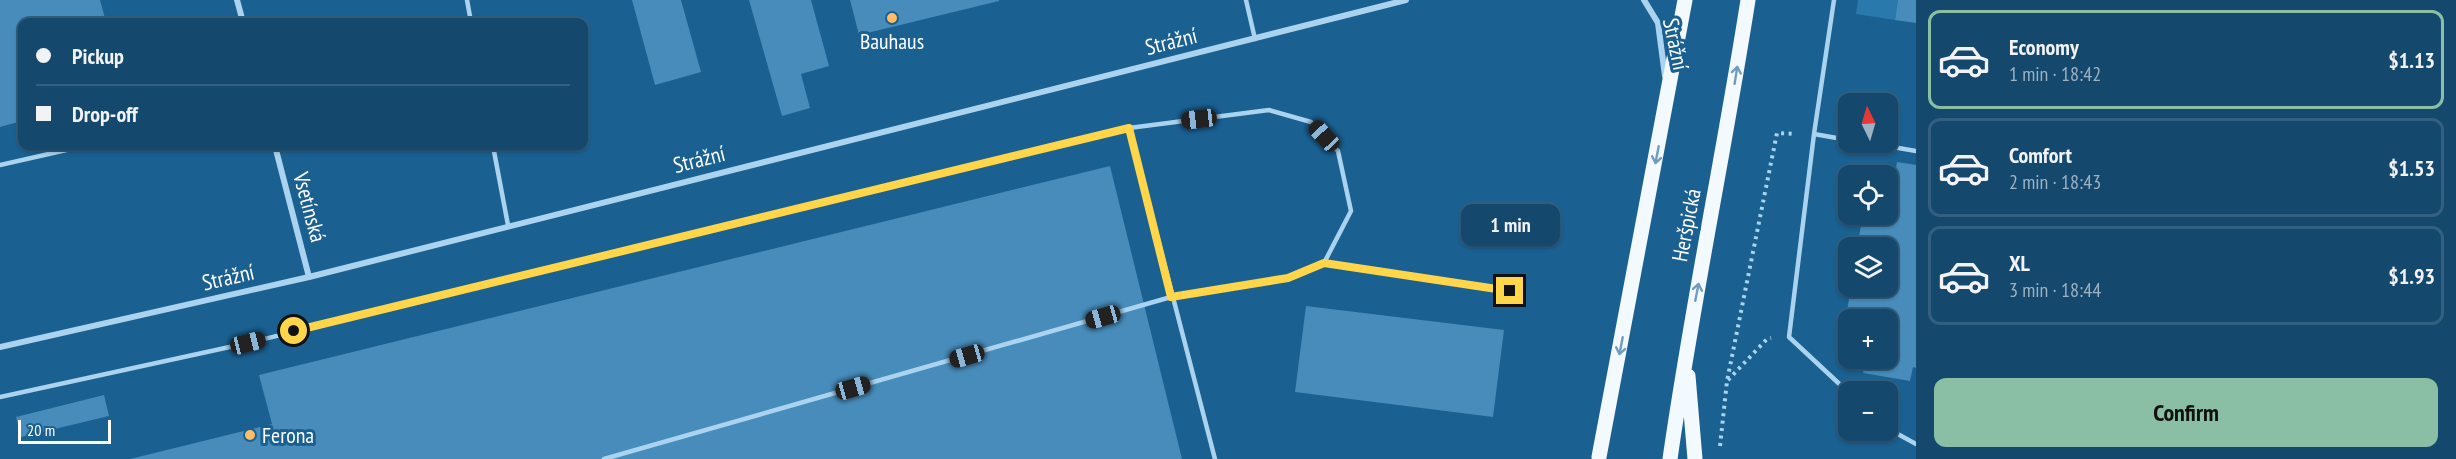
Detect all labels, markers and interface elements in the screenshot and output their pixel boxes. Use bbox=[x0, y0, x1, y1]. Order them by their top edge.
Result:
marker: Bauhaus bbox=[885, 11, 899, 25]
street label: Strážní bbox=[1657, 15, 1695, 73]
street label: Strážní bbox=[1142, 21, 1200, 61]
place label: Bauhaus bbox=[860, 27, 924, 55]
icon: car bbox=[1937, 33, 1991, 87]
text: Economy bbox=[2009, 33, 2079, 61]
text: Pickup bbox=[72, 42, 124, 70]
text: $1.13 bbox=[2388, 46, 2435, 74]
text: 1 min · 18:42 bbox=[2009, 61, 2101, 87]
one-way arrow bbox=[1731, 65, 1742, 85]
north arrow bbox=[1838, 93, 1898, 153]
map controls bbox=[1838, 93, 1898, 441]
text: Drop-off bbox=[72, 100, 138, 128]
car bbox=[1180, 108, 1218, 130]
car bbox=[1305, 117, 1343, 155]
street label: Strážní bbox=[670, 139, 728, 179]
icon: car bbox=[1937, 141, 1991, 195]
text: Comfort bbox=[2009, 141, 2072, 169]
one-way arrow bbox=[1651, 144, 1662, 164]
text: $1.53 bbox=[2388, 154, 2435, 182]
button: locate bbox=[1838, 165, 1898, 225]
street label: Vsetínská bbox=[287, 168, 333, 245]
text: 2 min · 18:43 bbox=[2009, 169, 2101, 195]
street label: Heršpická bbox=[1665, 186, 1707, 264]
callout: 1 min bbox=[1460, 204, 1559, 246]
text: 1 min bbox=[1490, 212, 1531, 238]
button: layers bbox=[1838, 237, 1898, 297]
icon: car bbox=[1937, 249, 1991, 303]
text: XL bbox=[2009, 249, 2030, 277]
street label: Strážní bbox=[199, 257, 257, 297]
text: $1.93 bbox=[2388, 262, 2435, 290]
route end bbox=[1496, 277, 1523, 304]
text: 3 min · 18:44 bbox=[2009, 277, 2101, 303]
one-way arrow bbox=[1692, 283, 1703, 302]
car bbox=[1083, 303, 1123, 331]
button: + bbox=[1838, 309, 1898, 369]
route start bbox=[280, 317, 307, 344]
car bbox=[228, 330, 268, 356]
one-way arrow bbox=[1615, 336, 1626, 356]
car bbox=[947, 342, 987, 370]
car bbox=[833, 374, 873, 402]
button: Confirm bbox=[1934, 378, 2438, 447]
button: − bbox=[1838, 381, 1898, 441]
scale bar bbox=[18, 417, 111, 444]
text: 20 m bbox=[27, 420, 55, 440]
place label: Ferona bbox=[262, 421, 314, 449]
marker: Ferona bbox=[243, 428, 257, 442]

